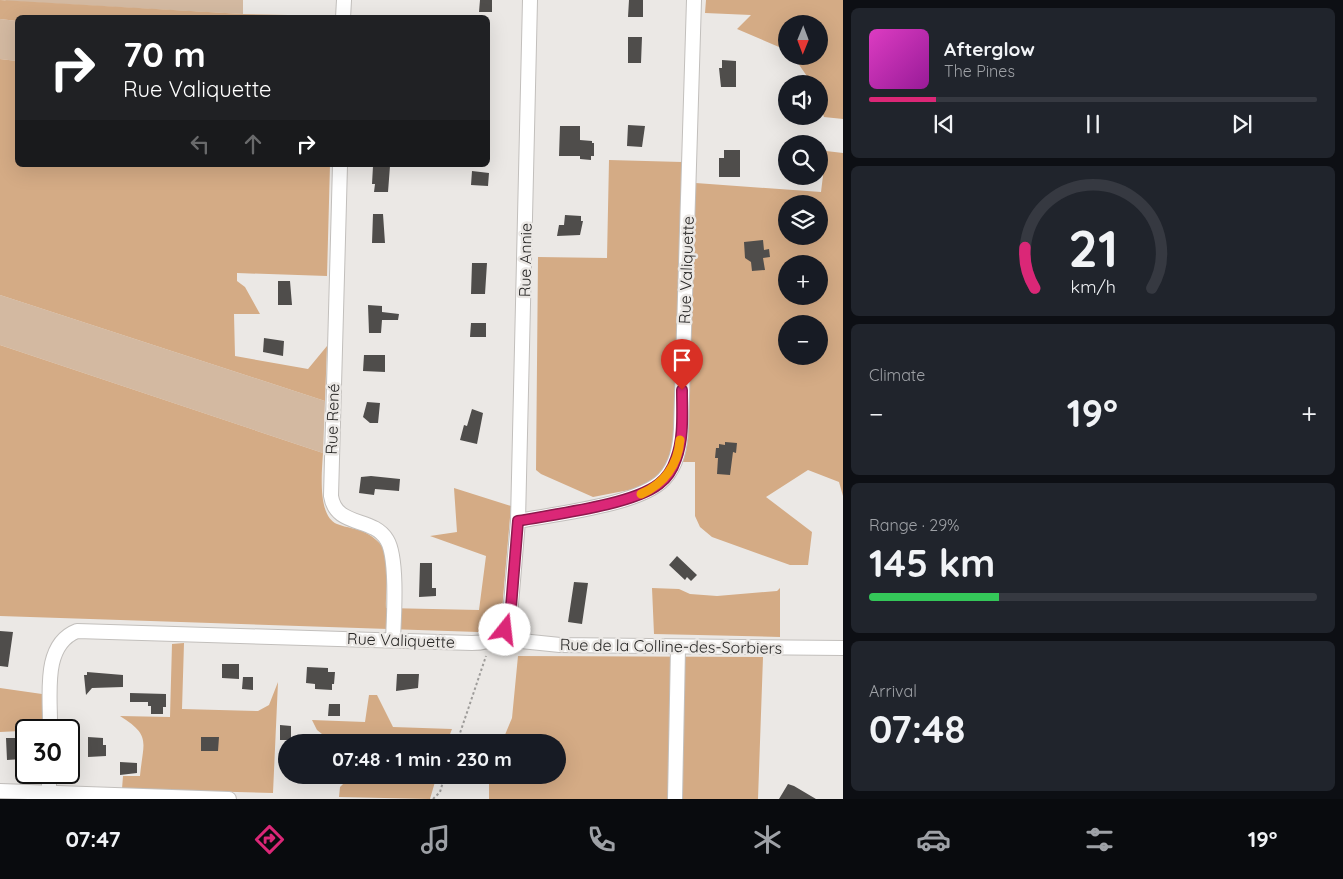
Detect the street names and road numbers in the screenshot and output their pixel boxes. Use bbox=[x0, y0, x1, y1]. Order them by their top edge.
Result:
street label: Rue Valiquette bbox=[674, 216, 698, 324]
street label: Rue Annie bbox=[514, 223, 536, 297]
street label: Rue René bbox=[321, 383, 343, 455]
street label: Rue Valiquette bbox=[347, 628, 455, 652]
street label: Rue de la Colline-des-Sorbiers bbox=[560, 634, 782, 658]

